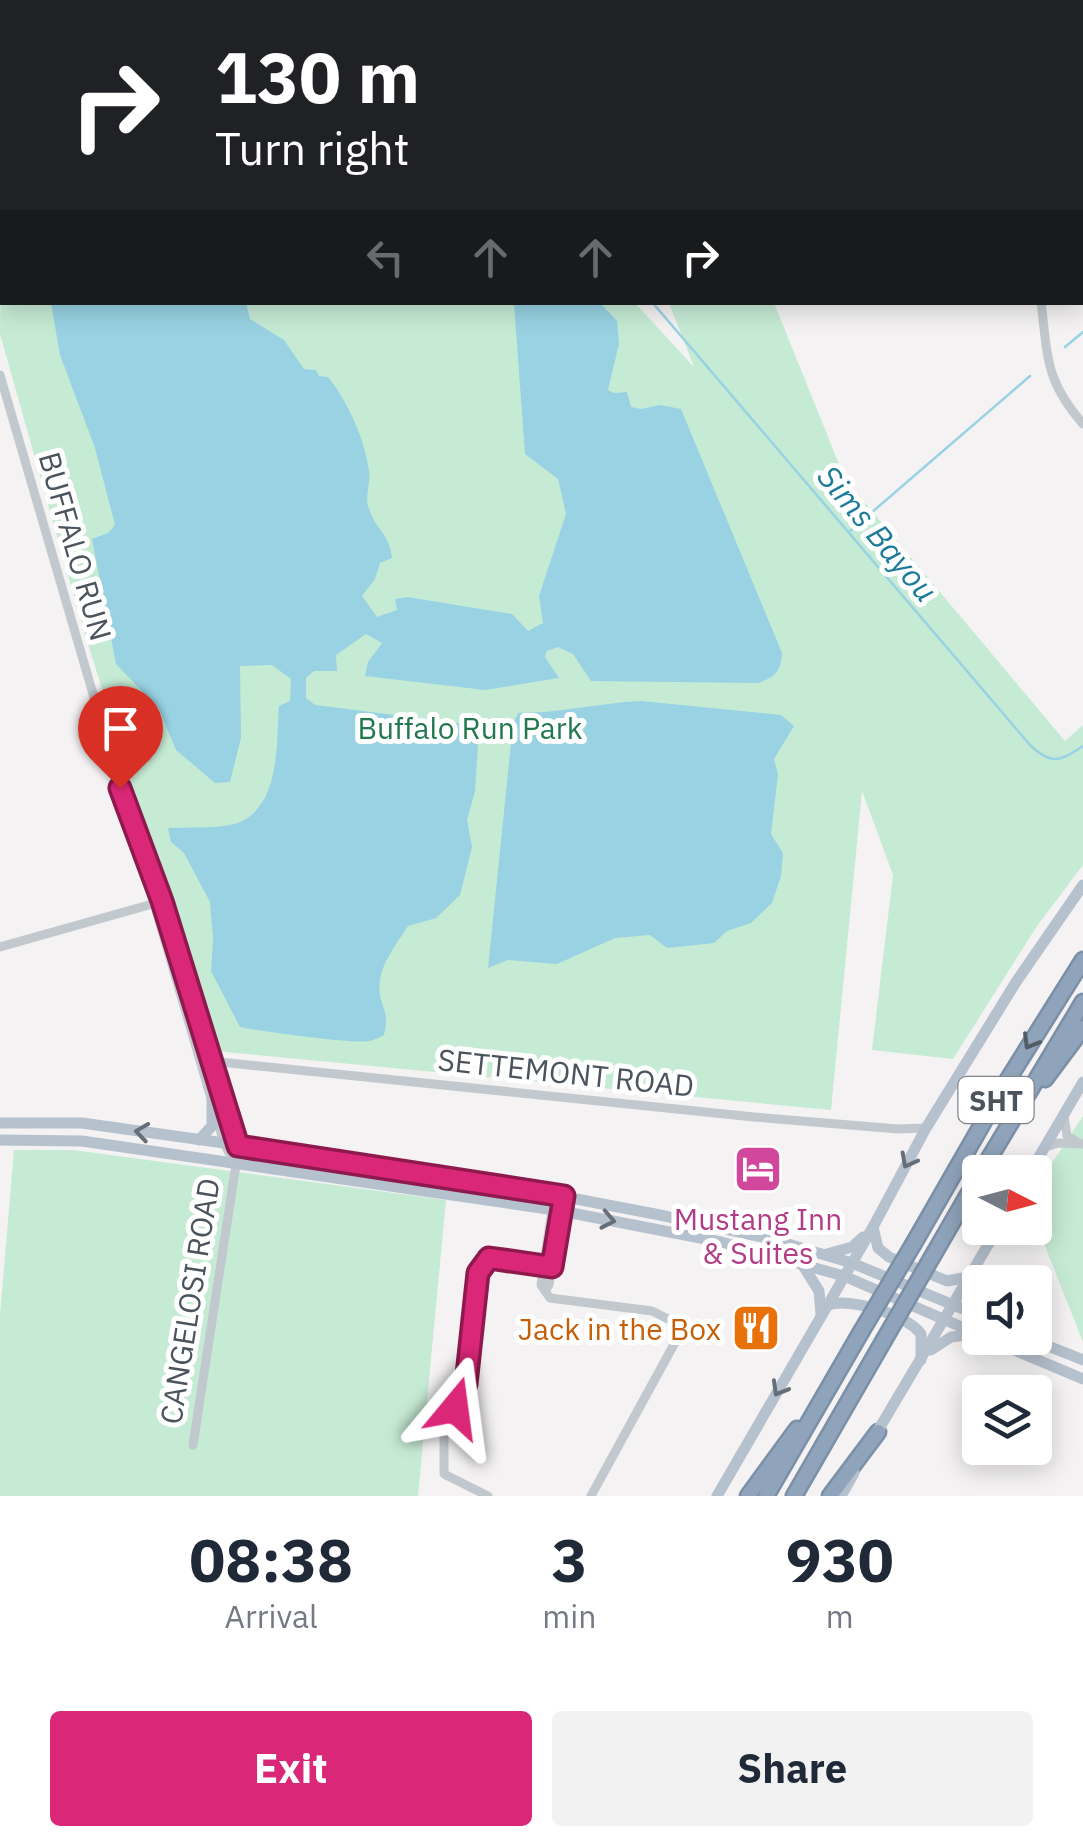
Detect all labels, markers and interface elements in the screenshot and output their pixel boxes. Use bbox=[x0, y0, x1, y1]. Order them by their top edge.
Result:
text: 130 m bbox=[215, 31, 420, 122]
icon: right bbox=[50, 40, 180, 170]
text: Turn right bbox=[215, 119, 410, 177]
icon: left bbox=[358, 230, 413, 285]
icon: ahead bbox=[463, 230, 518, 285]
icon: ahead bbox=[568, 230, 623, 285]
icon: right bbox=[673, 230, 728, 285]
street label: BUFFALO RUN bbox=[30, 447, 122, 645]
water label: Sims Bayou bbox=[809, 456, 947, 610]
pin bbox=[78, 686, 163, 789]
icon: arrive bbox=[93, 701, 148, 756]
park label: Buffalo Run Park bbox=[357, 708, 583, 747]
one-way arrow bbox=[1023, 1031, 1042, 1049]
street label: SETTEMONT ROAD bbox=[436, 1039, 696, 1105]
road number: SHT bbox=[958, 1077, 1034, 1123]
one-way arrow bbox=[134, 1122, 150, 1143]
hotel icon: Mustang Inn & Suites bbox=[732, 1143, 784, 1195]
one-way arrow bbox=[901, 1151, 921, 1169]
north arrow bbox=[962, 1155, 1052, 1245]
map controls bbox=[962, 1155, 1052, 1465]
street label: CANGELOSI ROAD bbox=[150, 1175, 228, 1427]
place label: Mustang Inn & Suites bbox=[674, 1199, 842, 1272]
one-way arrow bbox=[599, 1208, 616, 1229]
button: sound bbox=[962, 1265, 1052, 1355]
restaurant icon: Jack in the Box bbox=[730, 1302, 782, 1354]
place label: Jack in the Box bbox=[518, 1309, 721, 1348]
position arrow bbox=[403, 1356, 507, 1460]
button: layers bbox=[962, 1375, 1052, 1465]
one-way arrow bbox=[772, 1378, 791, 1396]
text: 08:38 bbox=[189, 1520, 353, 1599]
text: 3 bbox=[551, 1520, 587, 1599]
text: 930 bbox=[786, 1520, 894, 1599]
text: Arrival bbox=[225, 1595, 318, 1637]
text: min bbox=[542, 1595, 596, 1637]
text: m bbox=[826, 1595, 854, 1637]
button: Exit bbox=[50, 1711, 532, 1826]
button: Share bbox=[552, 1711, 1033, 1826]

